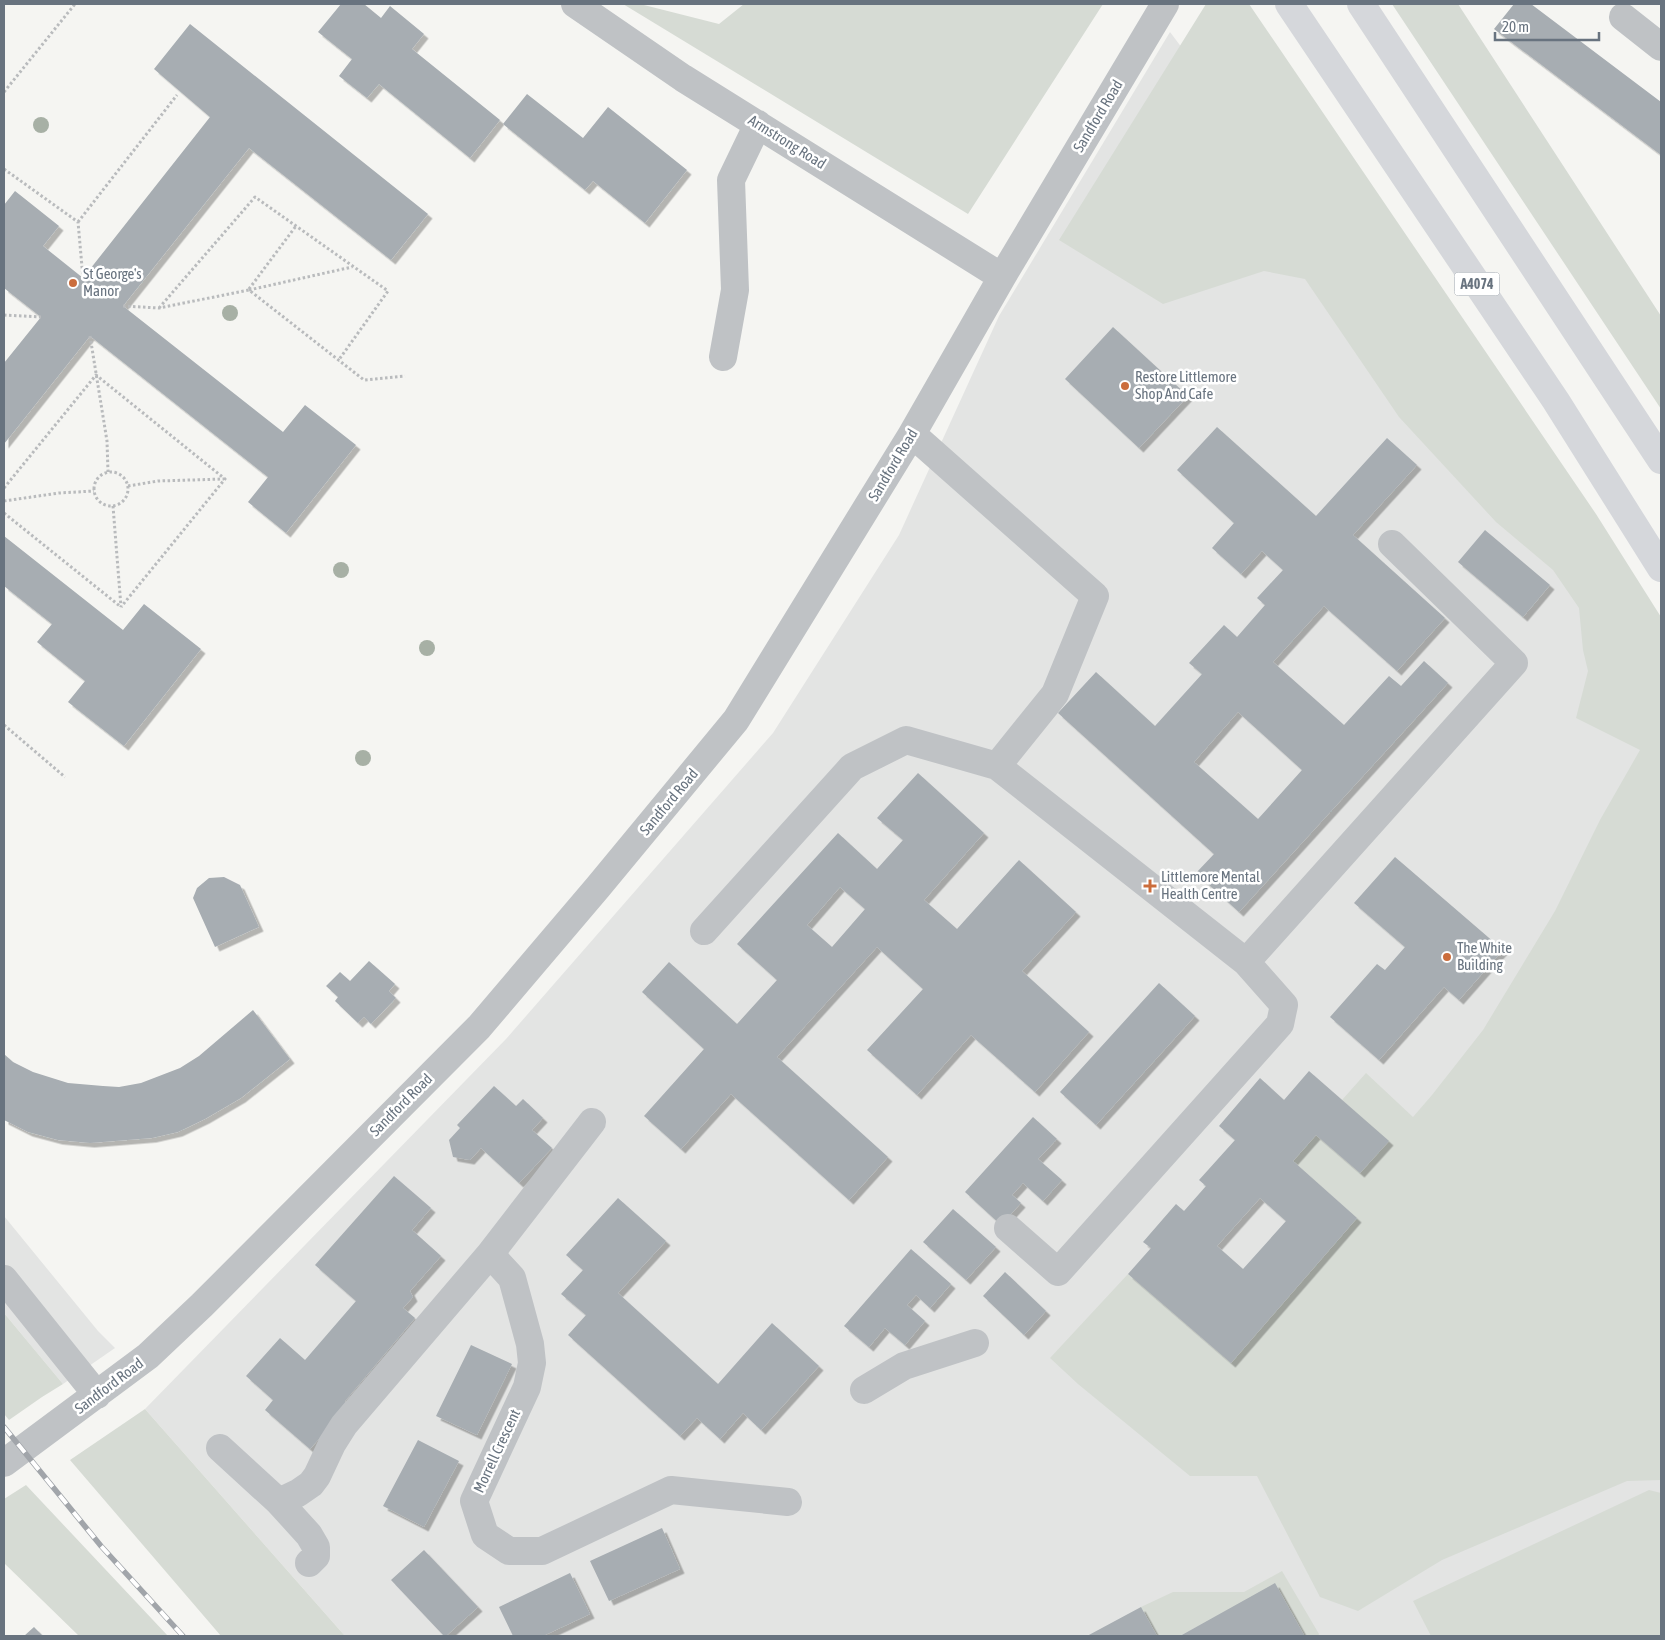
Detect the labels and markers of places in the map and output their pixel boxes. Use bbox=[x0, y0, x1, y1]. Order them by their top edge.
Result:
place label: St George's Manor bbox=[83, 265, 142, 299]
marker: St George's Manor bbox=[67, 277, 79, 289]
place label: Restore Littlemore Shop And Cafe bbox=[1135, 368, 1237, 402]
marker: Restore Littlemore Shop And Cafe bbox=[1119, 380, 1131, 392]
place label: Littlemore Mental Health Centre bbox=[1161, 868, 1260, 902]
marker: Littlemore Mental Health Centre bbox=[1143, 879, 1157, 893]
place label: The White Building bbox=[1457, 939, 1512, 973]
marker: The White Building bbox=[1441, 951, 1453, 963]

